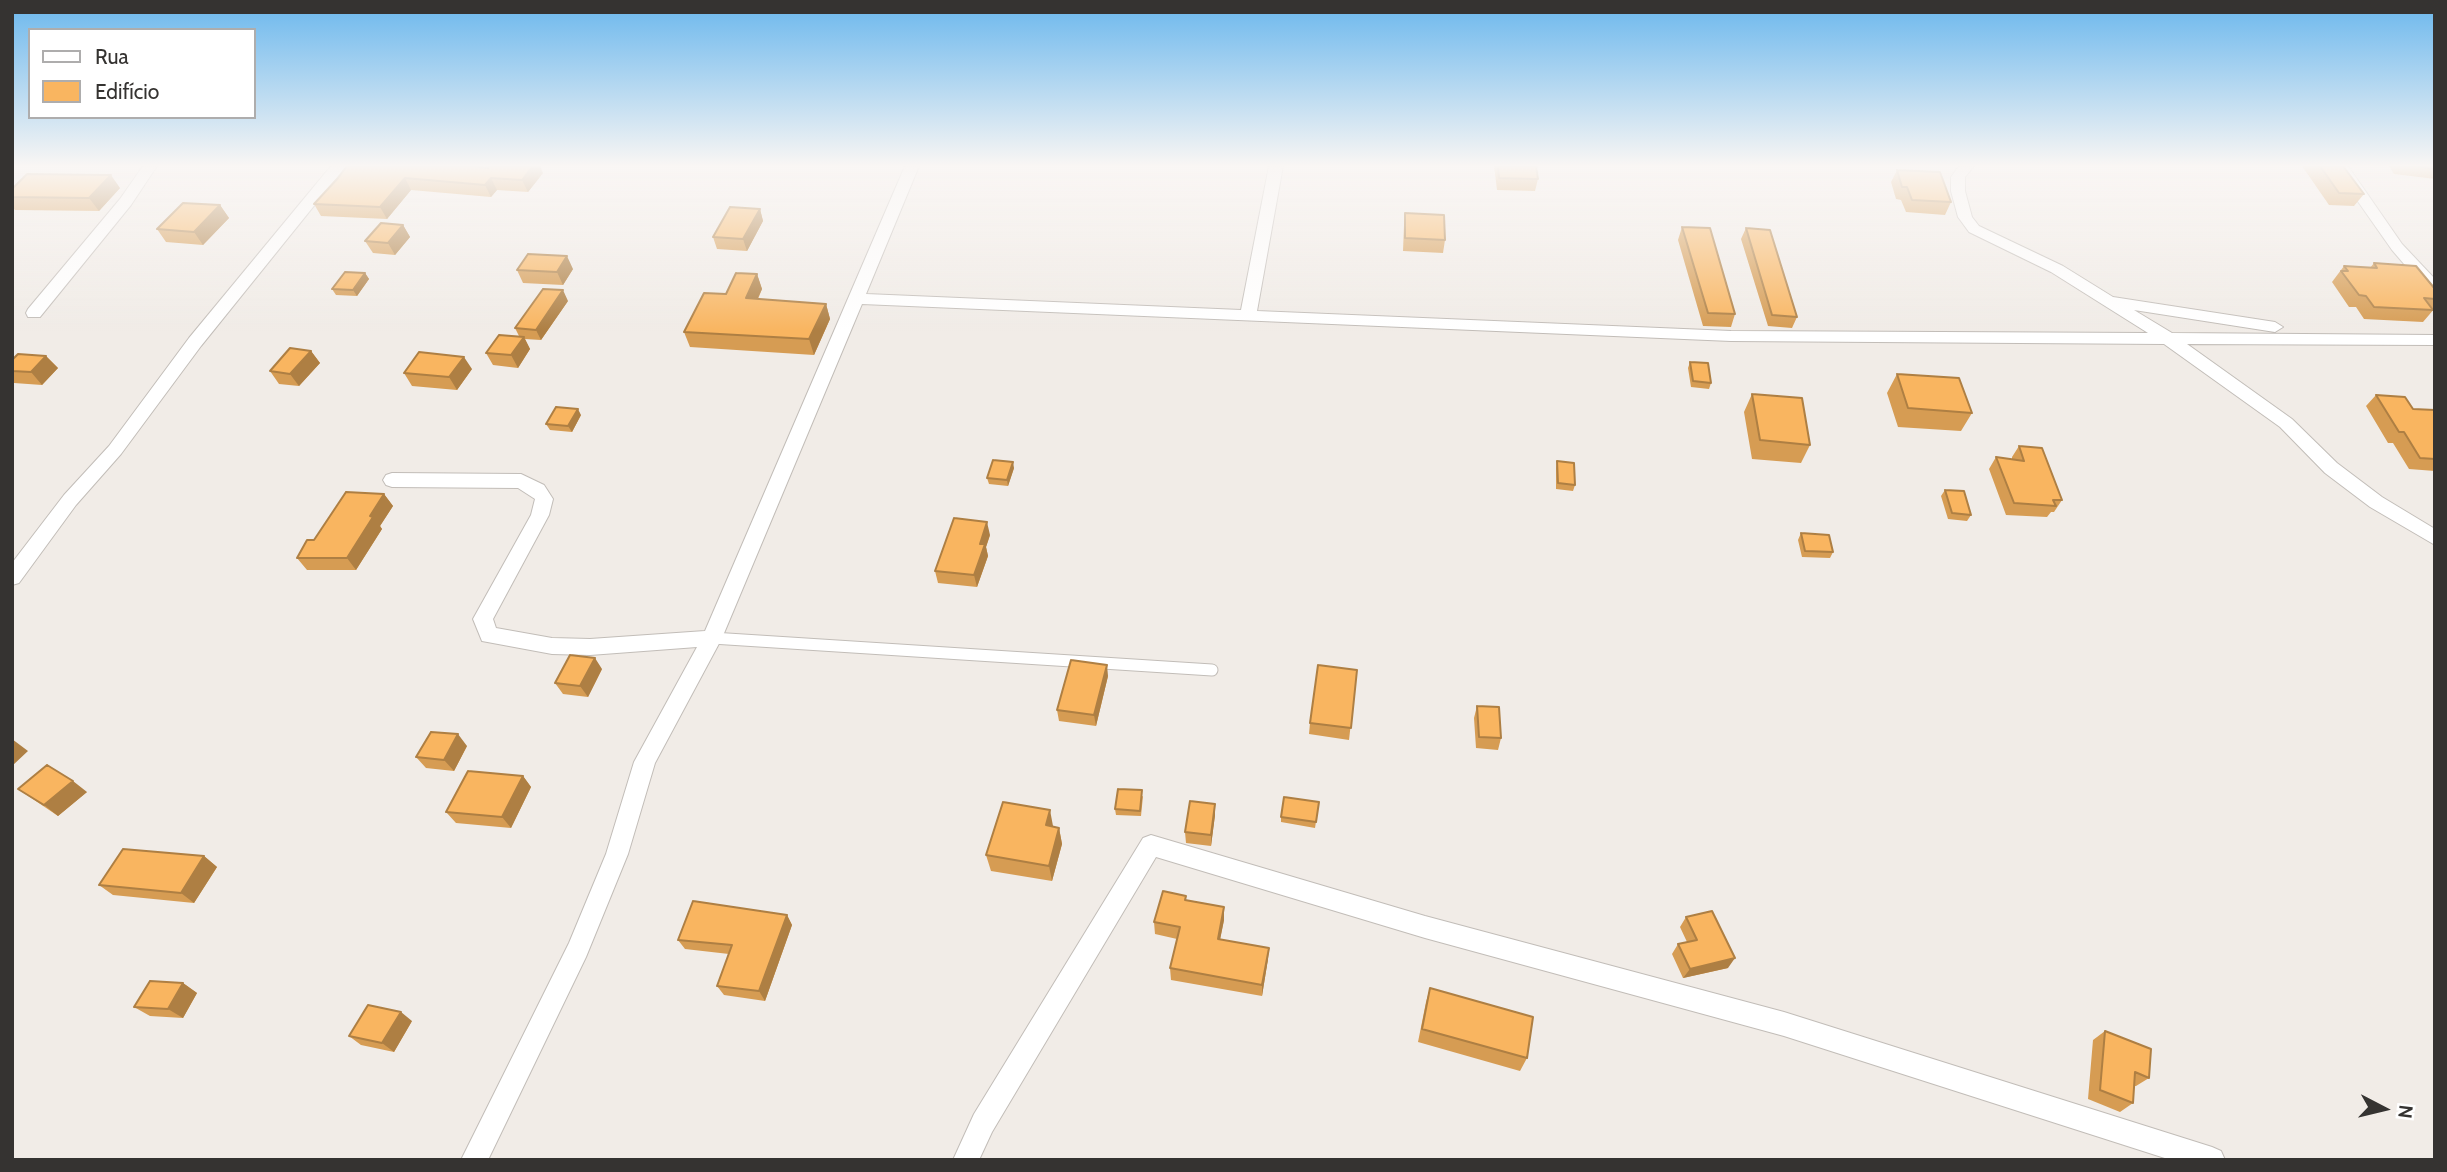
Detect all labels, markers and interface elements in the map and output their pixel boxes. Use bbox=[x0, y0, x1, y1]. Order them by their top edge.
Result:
legend bbox=[28, 28, 256, 119]
text: Rua bbox=[95, 44, 129, 69]
text: Edifício bbox=[95, 79, 159, 104]
north arrow bbox=[2349, 1074, 2419, 1144]
text: N bbox=[2393, 1104, 2418, 1120]

